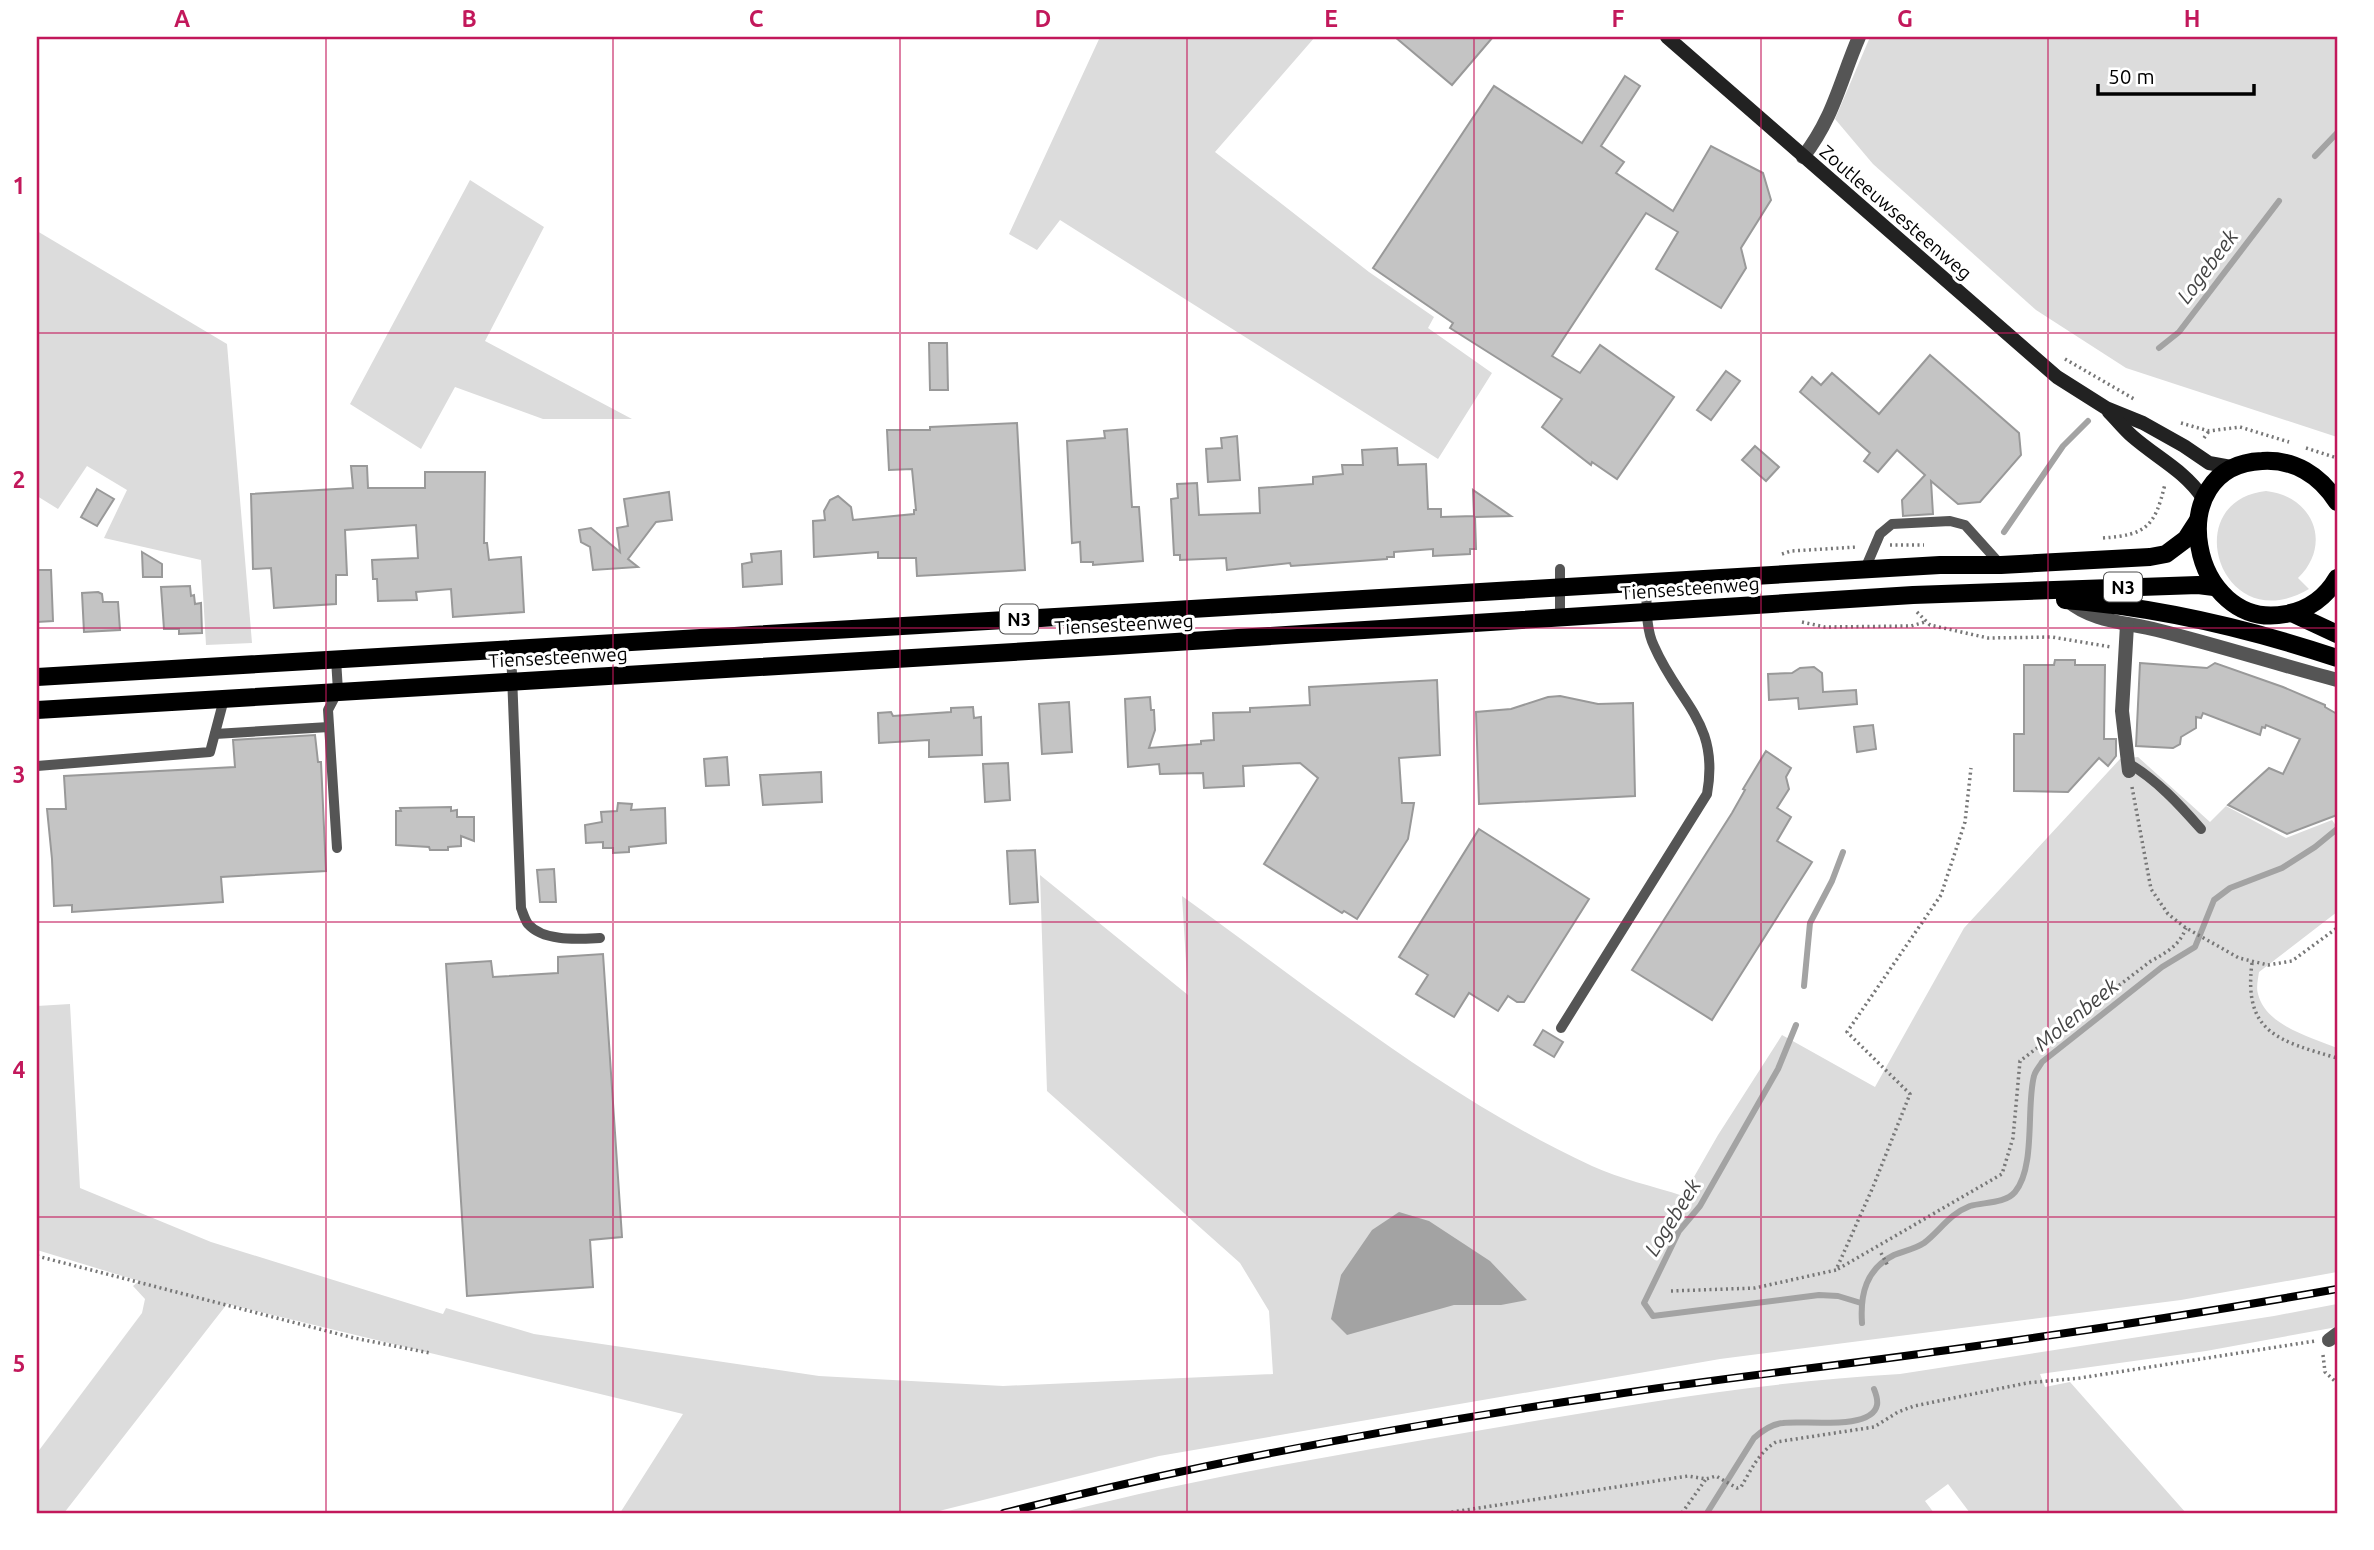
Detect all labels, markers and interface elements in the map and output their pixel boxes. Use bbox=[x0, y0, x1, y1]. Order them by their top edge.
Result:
text: A bbox=[174, 6, 190, 31]
text: B bbox=[461, 6, 477, 31]
text: C bbox=[749, 6, 764, 31]
text: D bbox=[1035, 6, 1051, 31]
text: E bbox=[1324, 6, 1338, 31]
text: F bbox=[1612, 6, 1625, 31]
text: G bbox=[1897, 6, 1913, 31]
text: H bbox=[2184, 6, 2200, 31]
scale bar bbox=[2098, 52, 2253, 96]
text: 50 m bbox=[2108, 64, 2155, 88]
street label: Zoutleeuwsesteenweg bbox=[1816, 140, 1976, 284]
text: 1 bbox=[13, 173, 25, 198]
water label: Logebeek bbox=[2171, 224, 2243, 308]
text: 2 bbox=[13, 467, 25, 492]
street label: Tiensesteenweg bbox=[1620, 572, 1760, 604]
road number: N3 bbox=[2104, 572, 2142, 602]
road number: N3 bbox=[1000, 604, 1038, 634]
street label: Tiensesteenweg bbox=[1054, 609, 1194, 639]
street label: Tiensesteenweg bbox=[488, 642, 628, 672]
text: 3 bbox=[13, 762, 25, 787]
water label: Molenbeek bbox=[2029, 973, 2123, 1055]
text: 4 bbox=[13, 1057, 26, 1082]
water label: Logebeek bbox=[1639, 1174, 1705, 1260]
text: 5 bbox=[13, 1351, 25, 1376]

